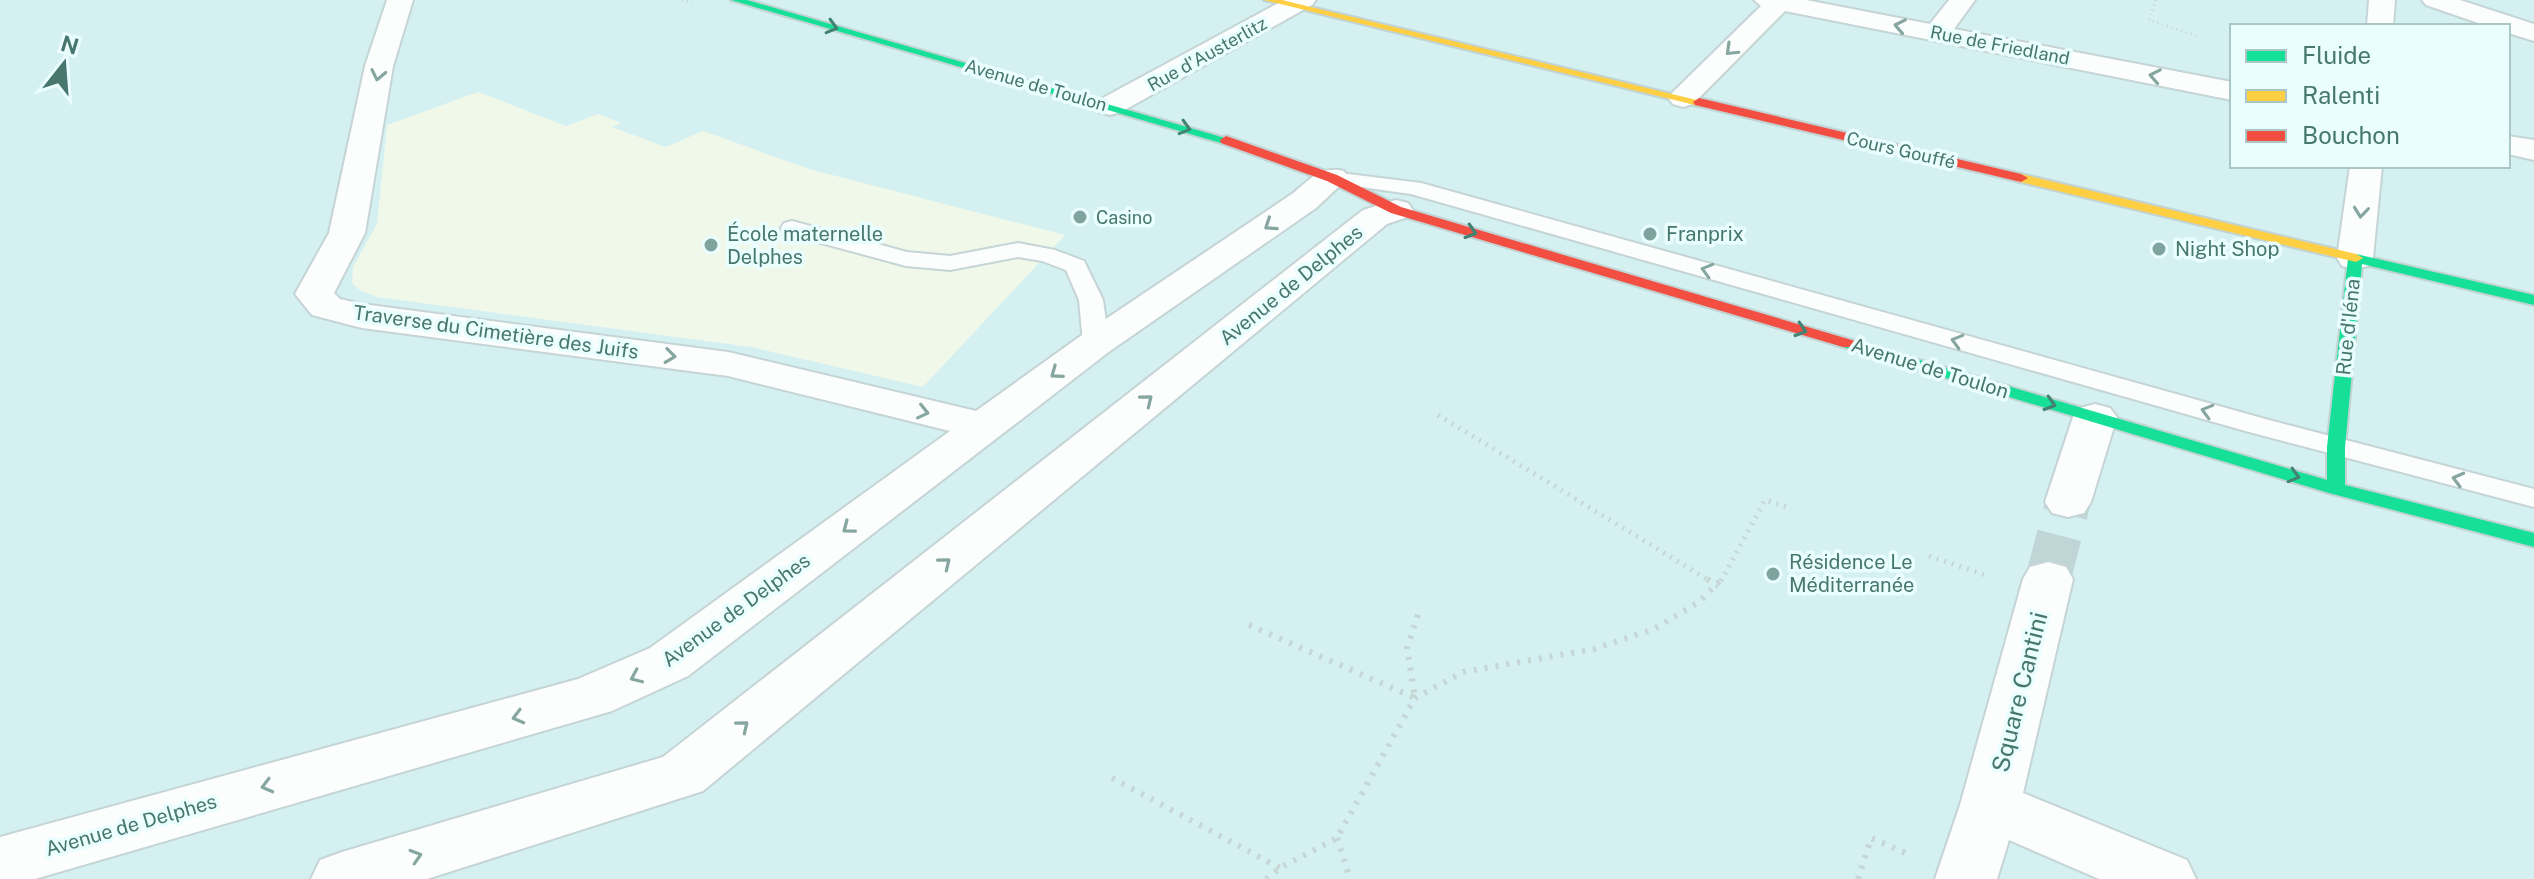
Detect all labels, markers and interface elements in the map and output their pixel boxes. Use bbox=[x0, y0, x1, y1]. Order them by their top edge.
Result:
street label: Rue d'Austerlitz bbox=[1144, 13, 1270, 95]
one-way arrow bbox=[825, 18, 839, 35]
one-way arrow bbox=[1894, 18, 1908, 35]
street label: Rue de Friedland bbox=[1929, 21, 2071, 69]
north arrow bbox=[24, 24, 104, 104]
legend bbox=[2230, 24, 2510, 168]
text: N bbox=[58, 30, 82, 60]
one-way arrow bbox=[1726, 41, 1740, 56]
text: Fluide bbox=[2302, 41, 2371, 69]
street label: Avenue de Toulon bbox=[963, 55, 1109, 115]
one-way arrow bbox=[370, 67, 387, 81]
one-way arrow bbox=[2149, 68, 2162, 85]
text: Ralenti bbox=[2302, 81, 2380, 109]
one-way arrow bbox=[1178, 119, 1192, 135]
text: Bouchon bbox=[2302, 121, 2400, 149]
street label: Cours Gouffé bbox=[1844, 127, 1958, 173]
one-way arrow bbox=[2352, 206, 2369, 219]
place label: Casino bbox=[1096, 207, 1152, 228]
marker: Casino bbox=[1071, 208, 1089, 226]
one-way arrow bbox=[1264, 215, 1278, 230]
street label: Avenue de Delphes bbox=[1215, 220, 1367, 350]
place label: École maternelle Delphes bbox=[727, 221, 883, 269]
place label: Franprix bbox=[1666, 222, 1744, 246]
one-way arrow bbox=[1463, 223, 1477, 239]
marker: Franprix bbox=[1641, 225, 1659, 243]
marker: École maternelle Delphes bbox=[702, 236, 720, 254]
place label: Night Shop bbox=[2175, 237, 2279, 261]
marker: Night Shop bbox=[2150, 240, 2168, 258]
one-way arrow bbox=[1700, 263, 1714, 279]
street label: Rue d'Iéna bbox=[2331, 278, 2365, 376]
street label: Traverse du Cimetière des Juifs bbox=[352, 300, 640, 364]
one-way arrow bbox=[1793, 321, 1807, 337]
street label: Avenue de Toulon bbox=[1849, 333, 2011, 403]
one-way arrow bbox=[1951, 333, 1965, 350]
one-way arrow bbox=[663, 347, 677, 364]
one-way arrow bbox=[1050, 363, 1065, 377]
one-way arrow bbox=[1138, 395, 1153, 410]
one-way arrow bbox=[2043, 395, 2056, 411]
one-way arrow bbox=[916, 403, 930, 420]
one-way arrow bbox=[2201, 404, 2215, 420]
one-way arrow bbox=[2287, 467, 2300, 483]
one-way arrow bbox=[2452, 472, 2466, 489]
one-way arrow bbox=[842, 519, 857, 533]
street label: Avenue de Delphes bbox=[657, 548, 815, 672]
place label: Résidence Le Méditerranée bbox=[1789, 550, 1914, 597]
one-way arrow bbox=[936, 558, 950, 573]
marker: Résidence Le Méditerranée bbox=[1764, 565, 1782, 583]
street label: Square Cantini bbox=[1986, 609, 2052, 775]
one-way arrow bbox=[629, 668, 644, 684]
one-way arrow bbox=[511, 707, 525, 724]
one-way arrow bbox=[734, 722, 749, 736]
one-way arrow bbox=[261, 777, 275, 793]
street label: Avenue de Delphes bbox=[43, 789, 219, 861]
one-way arrow bbox=[409, 849, 423, 865]

